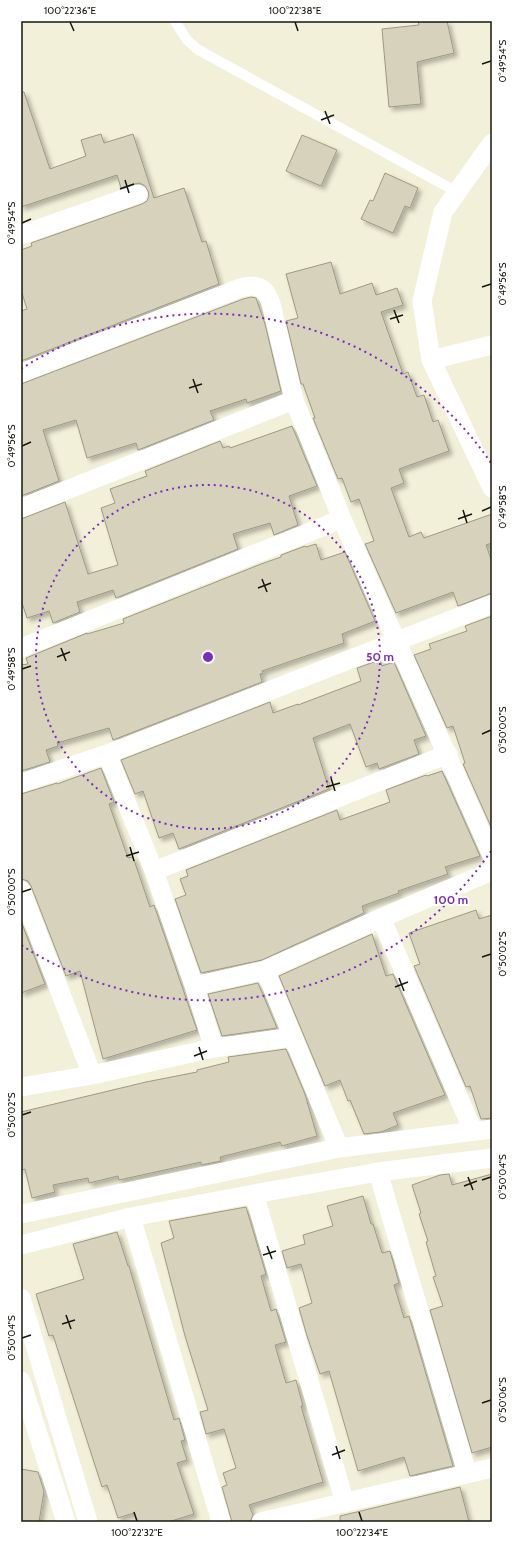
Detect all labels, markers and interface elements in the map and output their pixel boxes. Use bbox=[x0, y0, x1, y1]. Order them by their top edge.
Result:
text: 100°22'36"E bbox=[44, 4, 97, 17]
text: 100°22'38"E bbox=[269, 4, 322, 17]
text: 0°49'54"S bbox=[496, 39, 509, 82]
text: 0°49'54"S bbox=[5, 201, 18, 244]
text: 0°49'56"S bbox=[496, 262, 509, 305]
text: 0°49'56"S bbox=[5, 424, 18, 467]
text: 0°49'58"S bbox=[496, 485, 509, 529]
text: 0°49'58"S bbox=[5, 647, 18, 691]
text: 50 m bbox=[366, 649, 394, 664]
centre of rings bbox=[201, 650, 215, 664]
text: 0°50'00"S bbox=[496, 706, 509, 754]
text: 0°50'00"S bbox=[5, 868, 18, 916]
text: 100 m bbox=[434, 892, 468, 907]
text: 0°50'02"S bbox=[496, 931, 509, 977]
text: 0°50'02"S bbox=[5, 1092, 18, 1138]
text: 0°50'04"S bbox=[496, 1154, 509, 1200]
text: 0°50'04"S bbox=[5, 1315, 18, 1361]
text: 0°50'06"S bbox=[496, 1377, 509, 1423]
text: 100°22'32"E bbox=[111, 1526, 163, 1539]
text: 100°22'34"E bbox=[336, 1526, 389, 1539]

